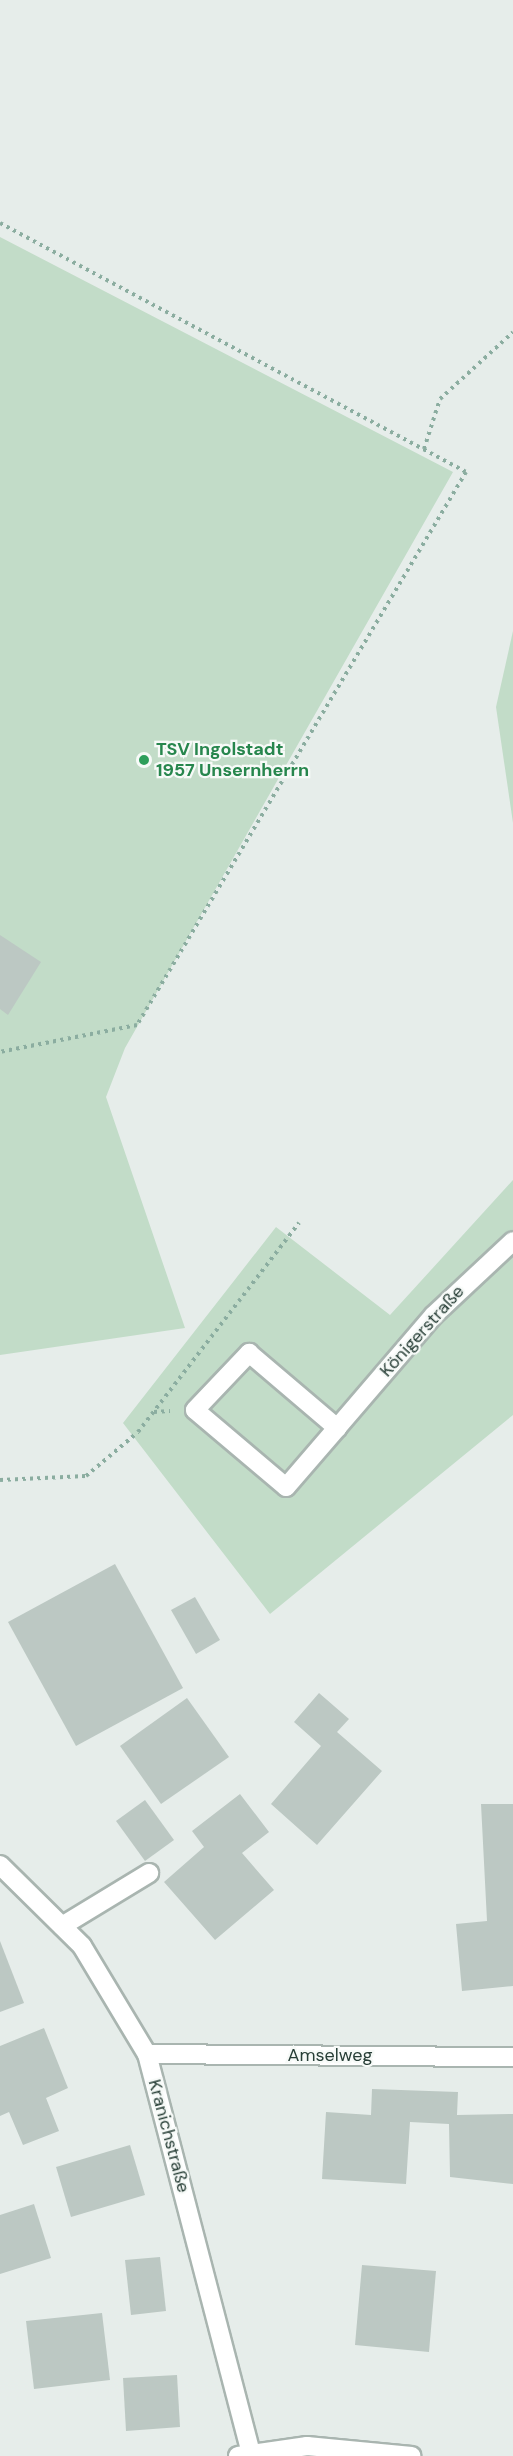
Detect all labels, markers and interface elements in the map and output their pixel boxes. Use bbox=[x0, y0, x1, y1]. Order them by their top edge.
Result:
place label: TSV Ingolstadt 1957 Unsernherrn bbox=[156, 739, 309, 782]
marker: TSV Ingolstadt 1957 Unsernherrn bbox=[137, 753, 151, 767]
street label: Königerstraße bbox=[375, 1281, 469, 1381]
street label: Amselweg bbox=[288, 2044, 372, 2066]
street label: Kranichstraße bbox=[144, 2077, 194, 2195]

